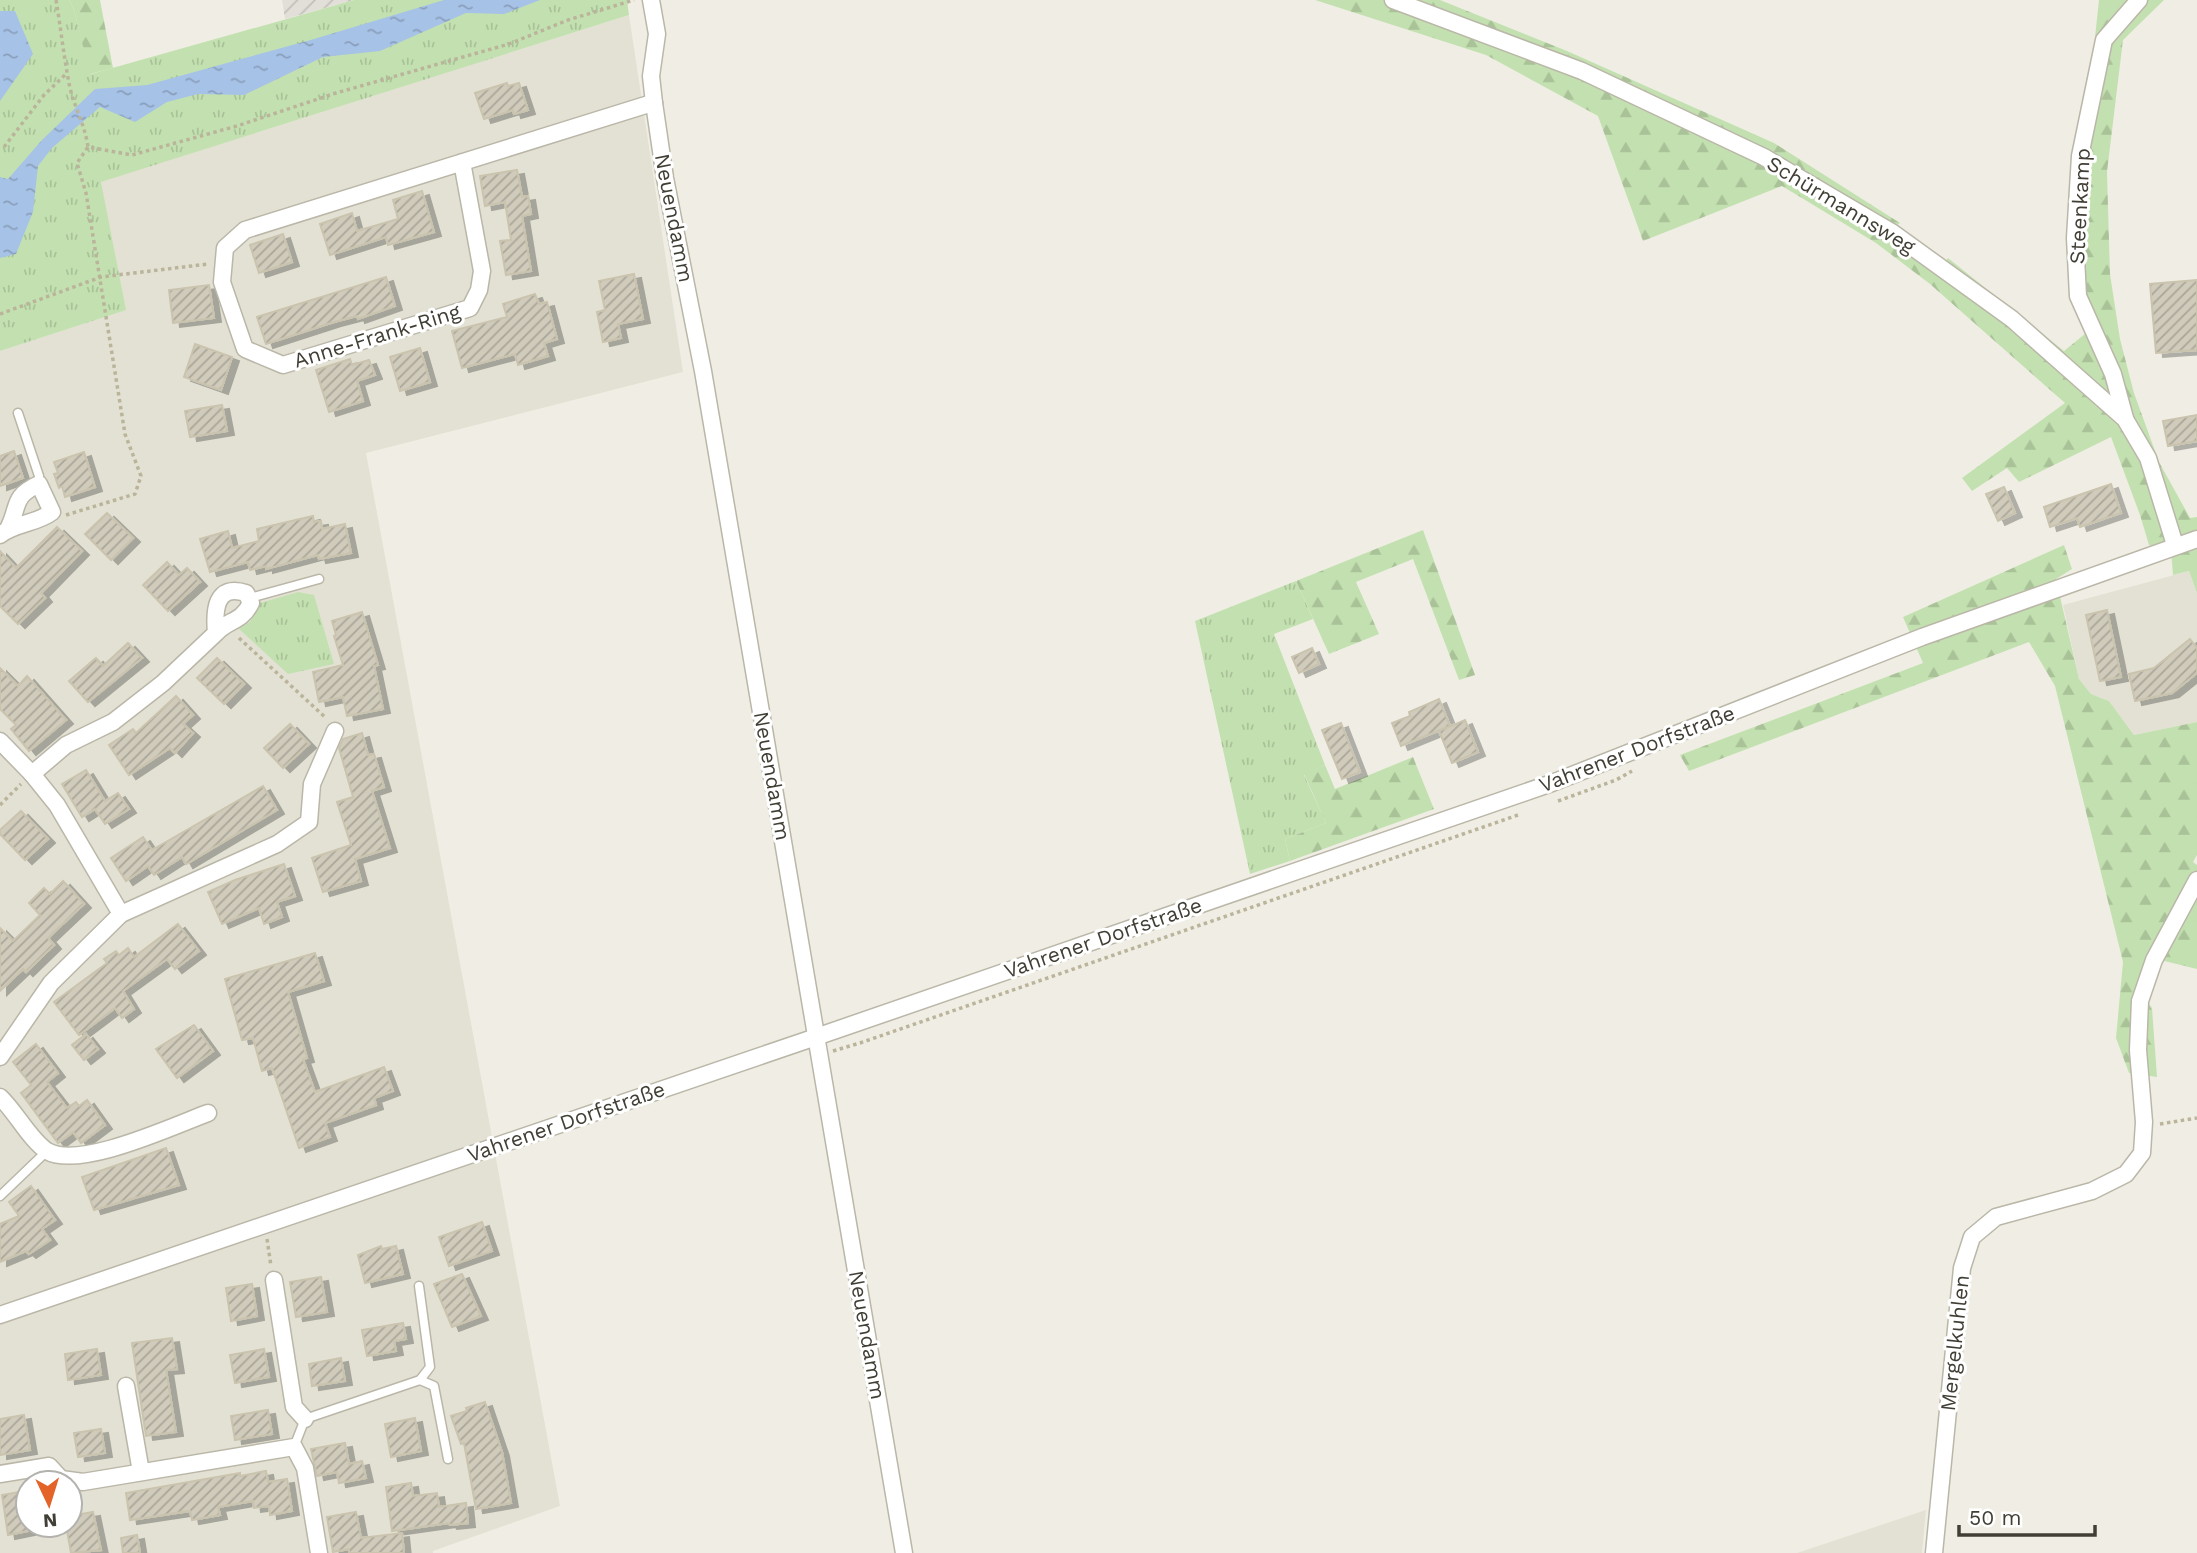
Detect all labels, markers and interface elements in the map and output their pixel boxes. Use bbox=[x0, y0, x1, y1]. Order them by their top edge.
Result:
street label: Steenkamp bbox=[2064, 147, 2095, 265]
street label: Schürmannsweg bbox=[1763, 150, 1921, 259]
street label: Neuendamm bbox=[650, 151, 699, 284]
street label: Anne-Frank-Ring bbox=[291, 298, 464, 373]
street label: Vahrener Dorfstraße bbox=[1535, 700, 1738, 797]
street label: Neuendamm bbox=[749, 709, 796, 842]
street label: Vahrener Dorfstraße bbox=[1001, 892, 1205, 983]
street label: Vahrener Dorfstraße bbox=[464, 1076, 668, 1167]
street label: Neuendamm bbox=[844, 1268, 891, 1401]
street label: Mergelkuhlen bbox=[1935, 1273, 1974, 1412]
north arrow bbox=[14, 1469, 84, 1539]
scale bar bbox=[1959, 1494, 2096, 1538]
text: 50 m bbox=[1969, 1505, 2021, 1530]
text: N bbox=[42, 1508, 58, 1532]

